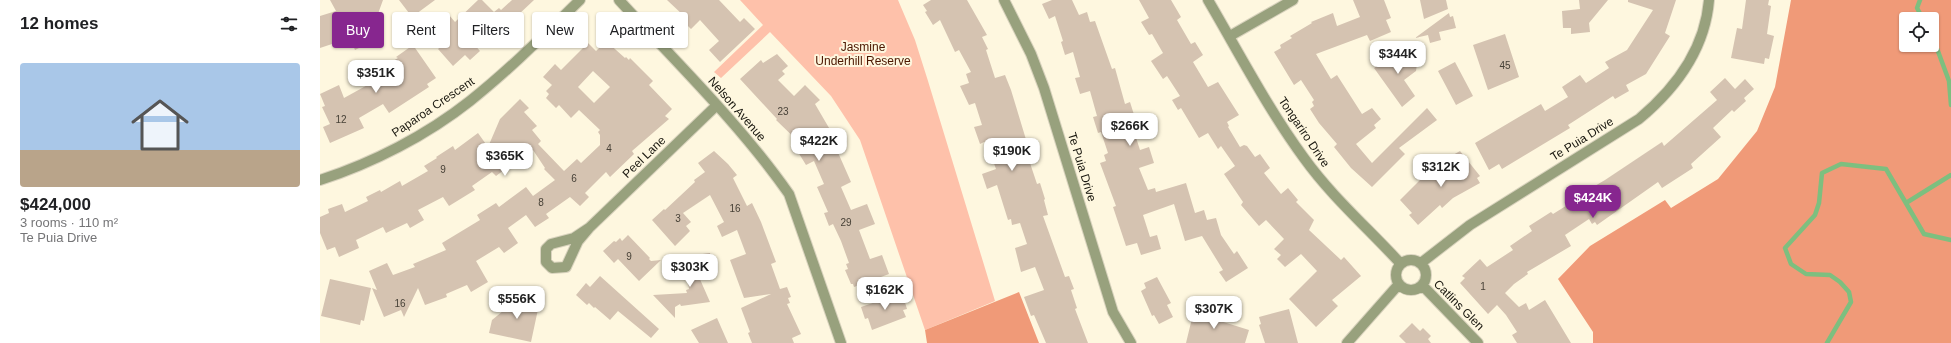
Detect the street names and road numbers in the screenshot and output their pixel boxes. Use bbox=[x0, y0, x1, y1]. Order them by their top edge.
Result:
street label: Paparoa Crescent bbox=[389, 74, 478, 140]
street label: Nelson Avenue bbox=[705, 74, 769, 144]
street label: Tongariro Drive bbox=[1275, 94, 1333, 170]
street label: Te Puia Drive bbox=[1548, 114, 1616, 164]
street label: Te Puia Drive bbox=[1065, 131, 1099, 203]
street label: Peel Lane bbox=[620, 133, 669, 181]
street label: Catlins Glen bbox=[1431, 277, 1487, 333]

